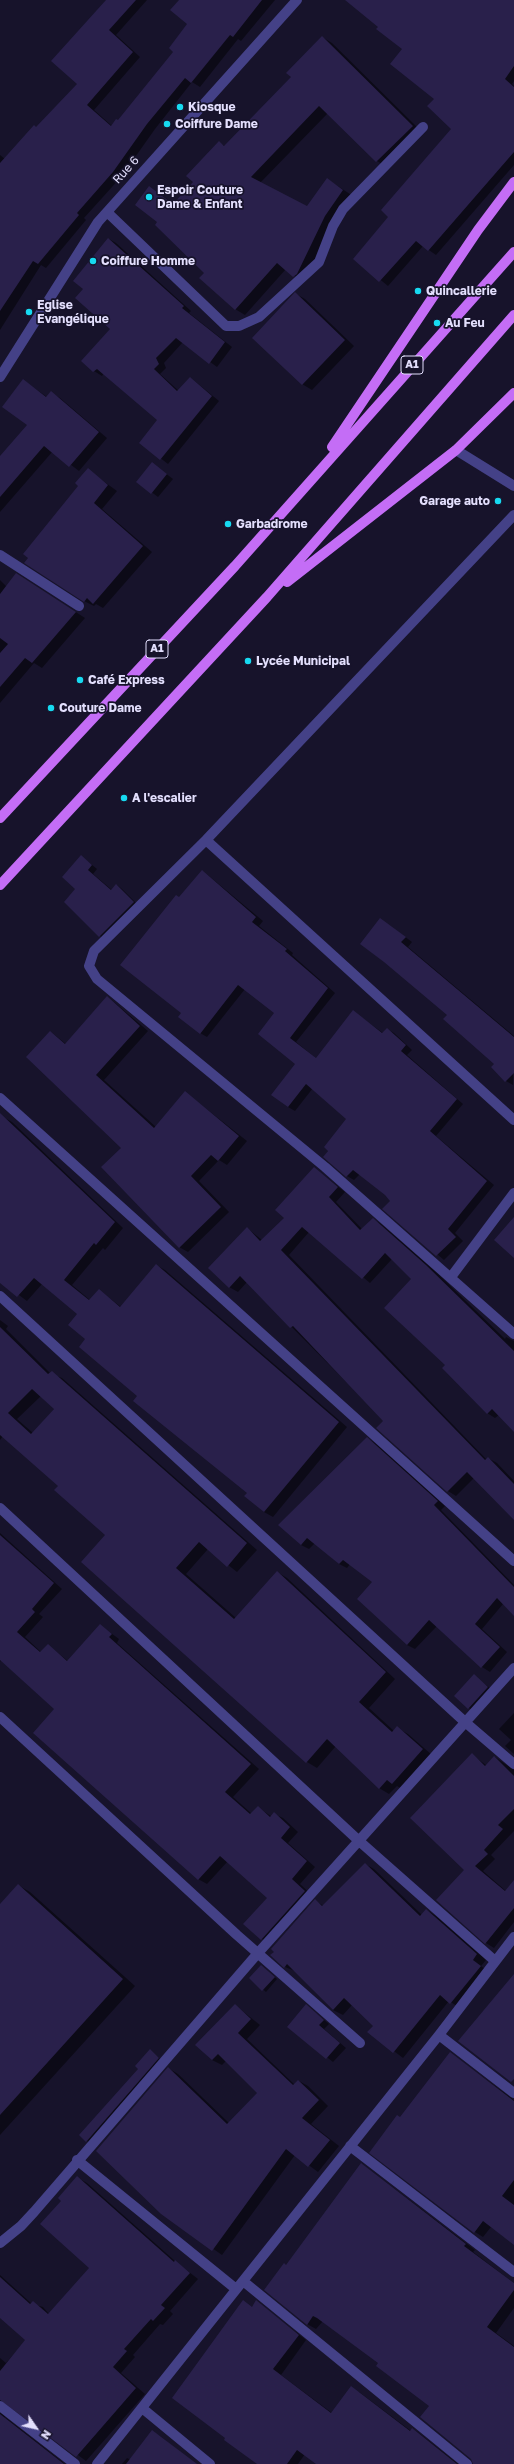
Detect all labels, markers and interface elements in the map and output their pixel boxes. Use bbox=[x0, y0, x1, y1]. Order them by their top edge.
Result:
place label: Kiosque bbox=[188, 100, 236, 114]
marker: Kiosque bbox=[175, 102, 185, 112]
place label: Coiffure Dame bbox=[175, 117, 258, 131]
marker: Coiffure Dame bbox=[162, 119, 172, 129]
street label: Rue 6 bbox=[110, 153, 142, 187]
place label: Espoir Couture Dame & Enfant bbox=[157, 183, 243, 211]
marker: Espoir Couture Dame & Enfant bbox=[144, 192, 154, 202]
place label: Coiffure Homme bbox=[101, 254, 195, 268]
marker: Coiffure Homme bbox=[88, 256, 98, 266]
place label: Quincallerie bbox=[426, 284, 497, 298]
marker: Quincallerie bbox=[413, 286, 423, 296]
place label: Eglise Evangélique bbox=[37, 298, 109, 326]
marker: Eglise Evangélique bbox=[24, 307, 34, 317]
place label: Au Feu bbox=[445, 316, 485, 330]
marker: Au Feu bbox=[432, 318, 442, 328]
road number: A1 bbox=[401, 356, 423, 374]
place label: Garage auto bbox=[419, 494, 490, 508]
marker: Garage auto bbox=[493, 496, 503, 506]
place label: Garbadrome bbox=[236, 517, 307, 531]
marker: Garbadrome bbox=[223, 519, 233, 529]
road number: A1 bbox=[146, 640, 168, 658]
place label: Lycée Municipal bbox=[256, 654, 350, 668]
marker: Lycée Municipal bbox=[243, 656, 253, 666]
place label: Café Express bbox=[88, 673, 165, 687]
marker: Café Express bbox=[75, 675, 85, 685]
place label: Couture Dame bbox=[59, 701, 141, 715]
marker: Couture Dame bbox=[46, 703, 56, 713]
place label: A l'escalier bbox=[132, 791, 197, 805]
marker: A l'escalier bbox=[119, 793, 129, 803]
north arrow bbox=[16, 2408, 56, 2448]
text: N bbox=[39, 2428, 54, 2442]

